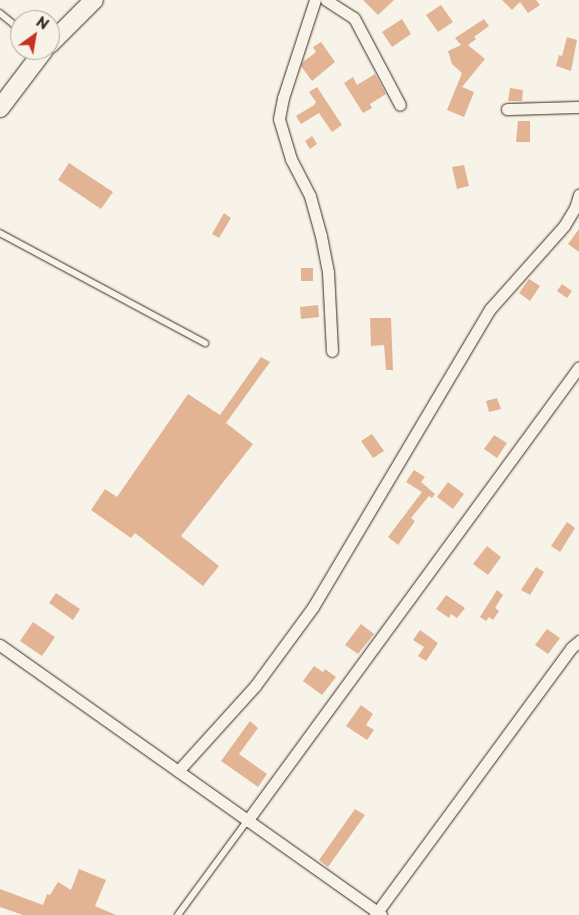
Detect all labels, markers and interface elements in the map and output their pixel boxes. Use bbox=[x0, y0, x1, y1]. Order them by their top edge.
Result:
north arrow bbox=[10, 10, 60, 60]
text: N bbox=[32, 11, 53, 35]

